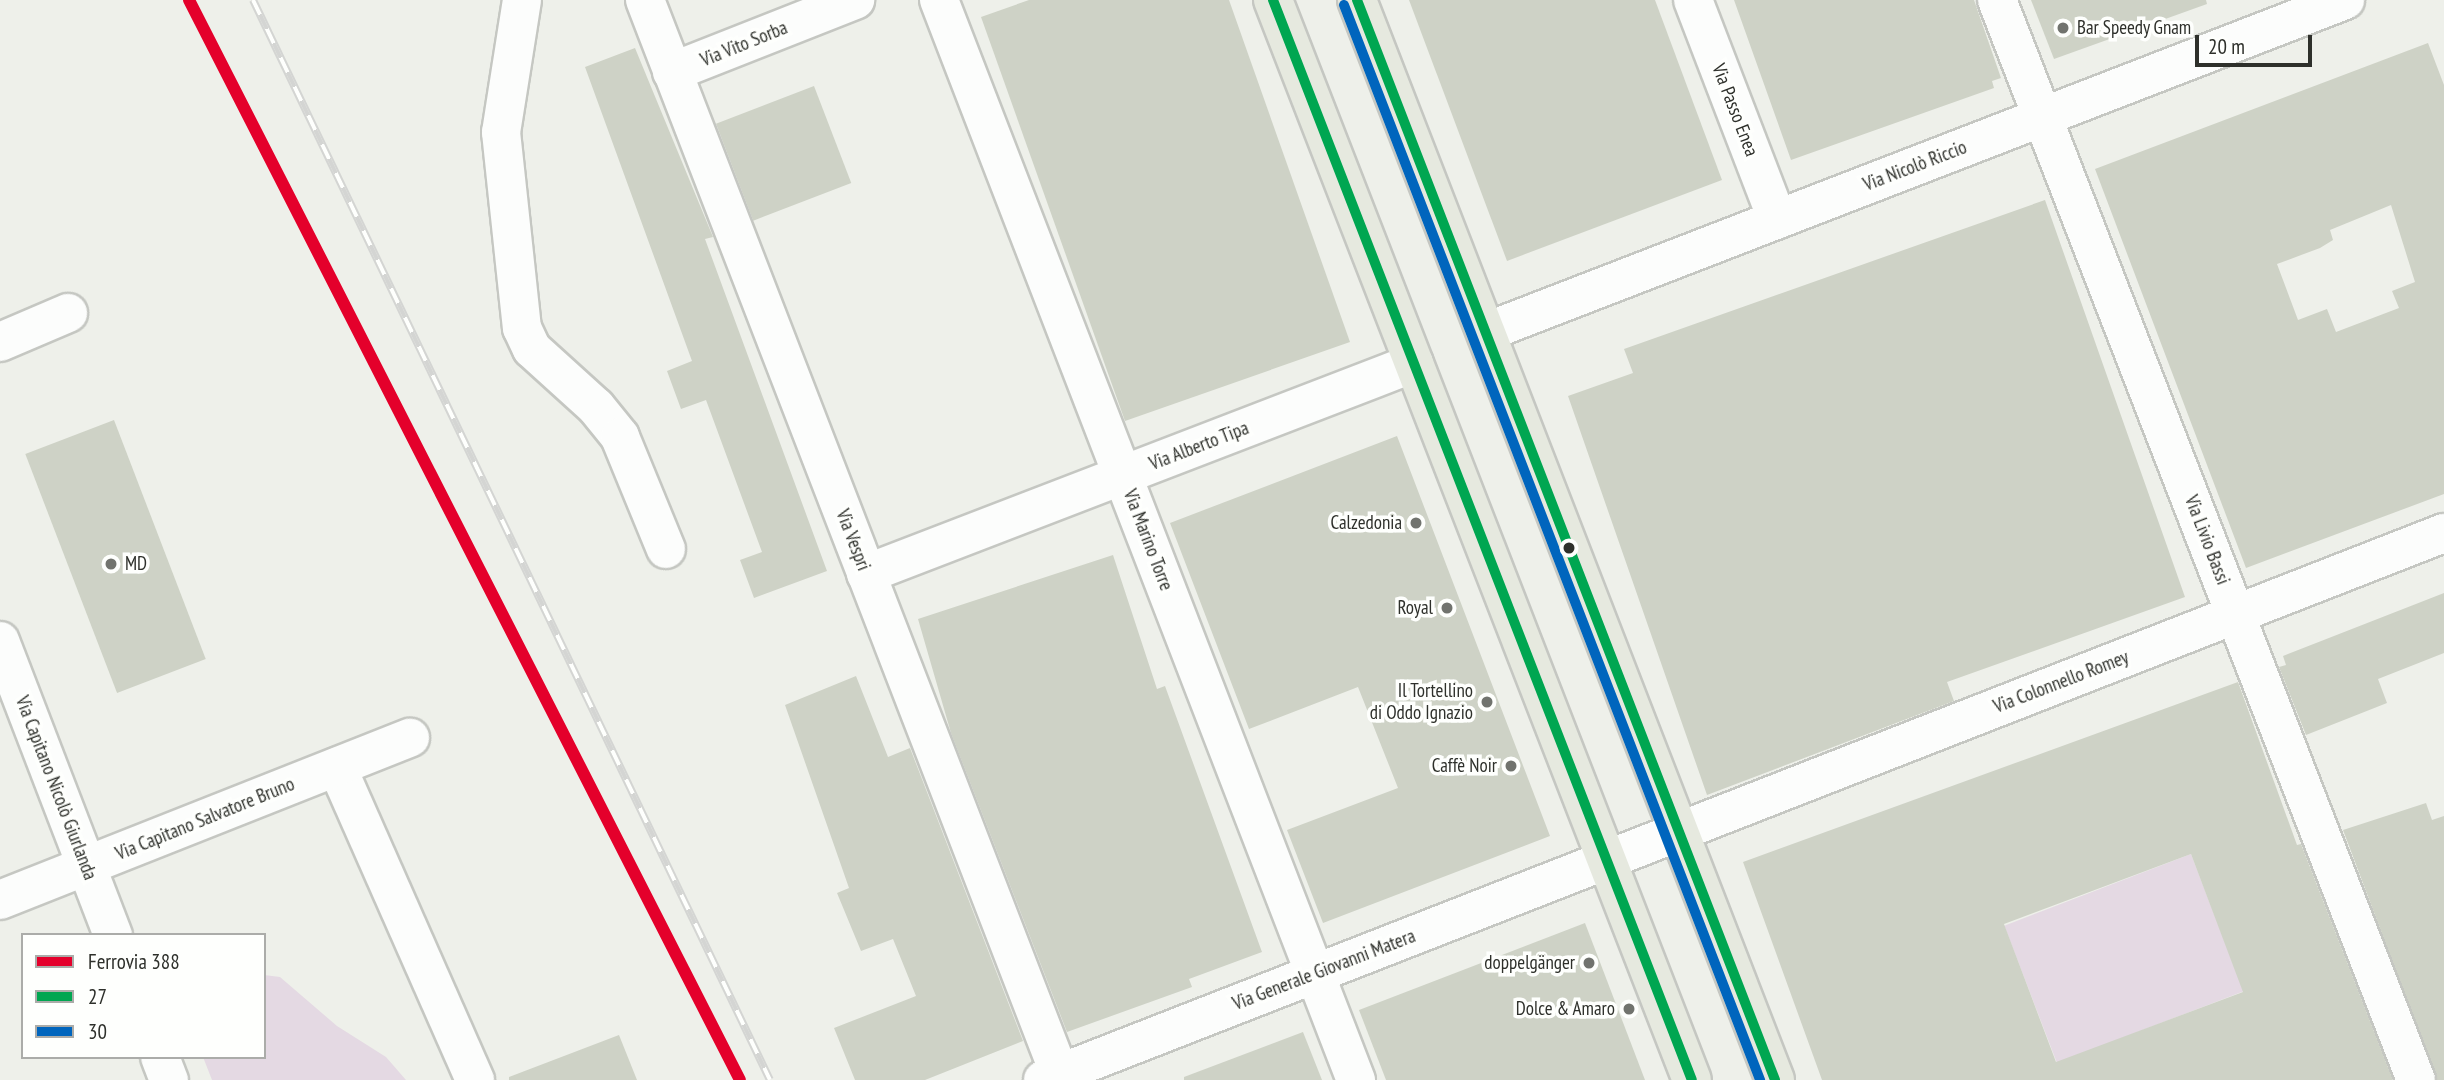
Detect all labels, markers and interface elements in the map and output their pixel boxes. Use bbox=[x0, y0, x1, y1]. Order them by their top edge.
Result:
street label: Via Vito Sorba bbox=[697, 16, 791, 72]
place label: Bar Speedy Gnam bbox=[2077, 17, 2192, 39]
marker: Bar Speedy Gnam bbox=[2055, 20, 2071, 36]
scale bar bbox=[2199, 21, 2316, 65]
text: 20 m bbox=[2208, 33, 2245, 60]
street label: Via Passo Enea bbox=[1707, 61, 1763, 159]
street label: Via Nicolò Riccio bbox=[1860, 136, 1970, 196]
street label: Via Alberto Tipa bbox=[1146, 416, 1252, 476]
street label: Via Marino Torre bbox=[1118, 486, 1178, 594]
street label: Via Livio Bassi bbox=[2180, 492, 2234, 588]
street label: Via Vespri bbox=[831, 506, 875, 574]
place label: Calzedonia bbox=[1331, 512, 1402, 534]
marker: Calzedonia bbox=[1408, 515, 1424, 531]
unlabelled marker bbox=[1562, 541, 1576, 555]
place label: MD bbox=[125, 553, 147, 575]
marker: MD bbox=[103, 556, 119, 572]
place label: Royal bbox=[1397, 597, 1433, 619]
marker: Royal bbox=[1439, 600, 1455, 616]
street label: Via Colonnello Romey bbox=[1990, 646, 2132, 718]
place label: Il Tortellino di Oddo Ignazio bbox=[1370, 680, 1473, 724]
street label: Via Capitano Nicolò Giurlanda bbox=[10, 693, 102, 883]
marker: Il Tortellino di Oddo Ignazio bbox=[1479, 694, 1495, 710]
place label: Caffè Noir bbox=[1432, 755, 1497, 777]
marker: Caffè Noir bbox=[1503, 758, 1519, 774]
street label: Via Capitano Salvatore Bruno bbox=[112, 773, 298, 865]
street label: Via Generale Giovanni Matera bbox=[1229, 925, 1419, 1015]
legend bbox=[21, 933, 266, 1059]
text: Ferrovia 388 bbox=[88, 948, 180, 975]
place label: doppelgänger bbox=[1484, 952, 1575, 974]
marker: doppelgänger bbox=[1581, 955, 1597, 971]
text: 27 bbox=[88, 983, 107, 1010]
place label: Dolce & Amaro bbox=[1515, 998, 1615, 1020]
marker: Dolce & Amaro bbox=[1621, 1001, 1637, 1017]
text: 30 bbox=[88, 1018, 107, 1045]

